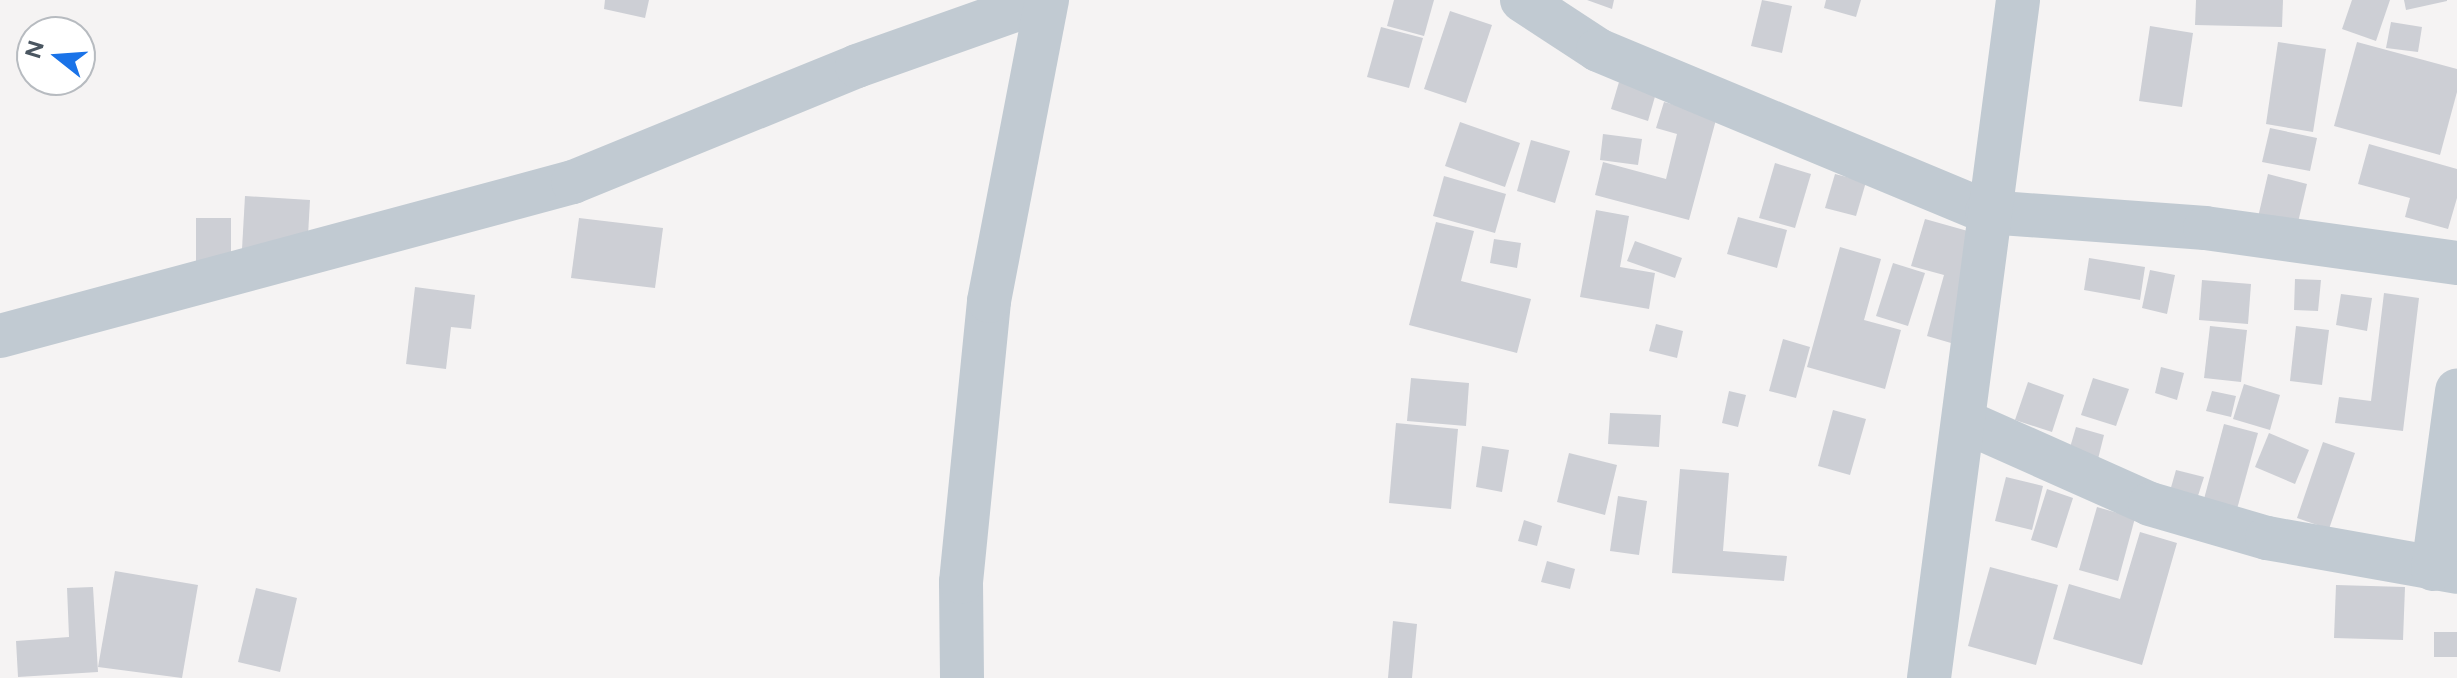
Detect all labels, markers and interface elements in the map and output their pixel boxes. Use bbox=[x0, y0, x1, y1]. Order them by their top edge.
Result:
north arrow bbox=[16, 16, 96, 96]
text: N bbox=[19, 37, 50, 62]

